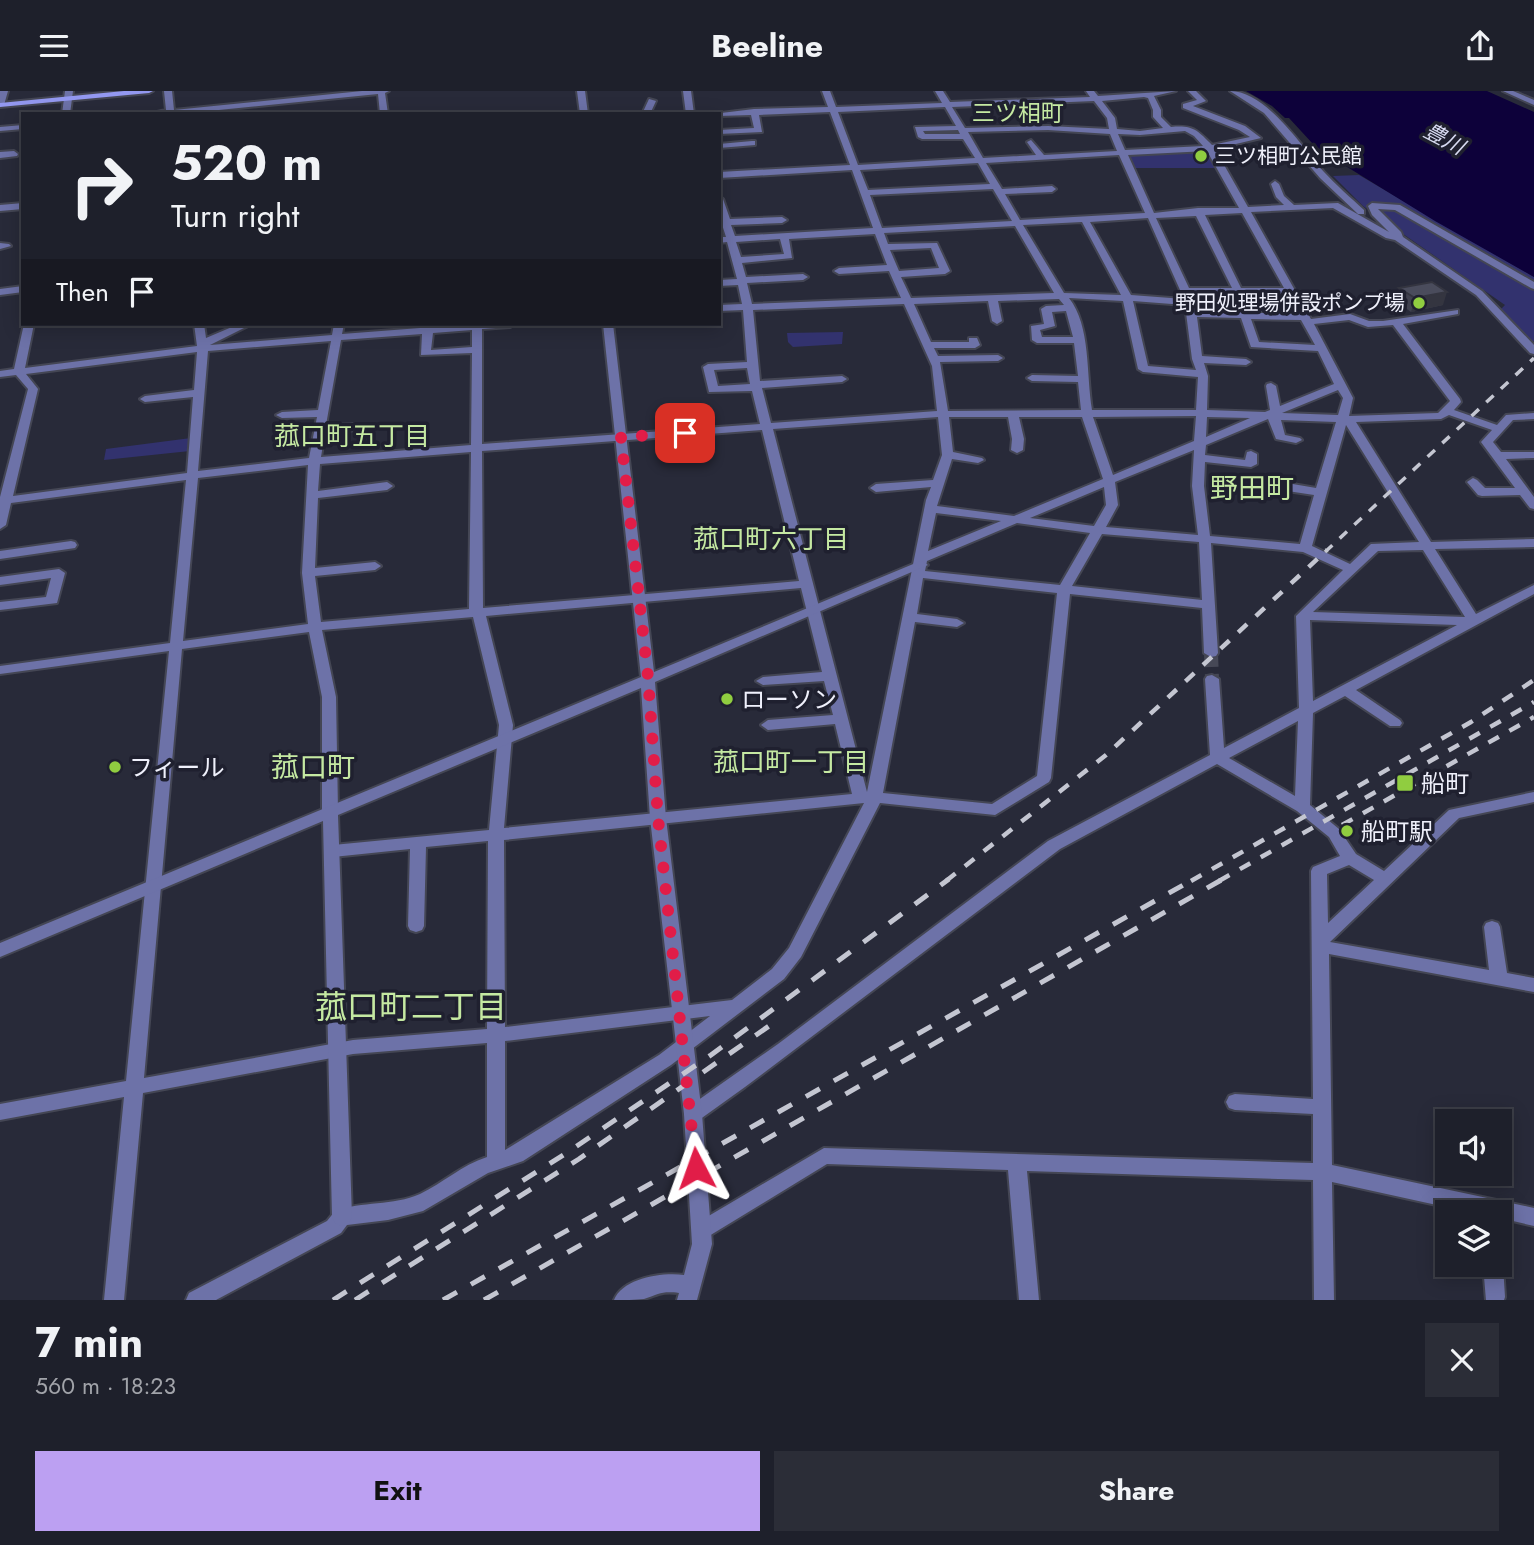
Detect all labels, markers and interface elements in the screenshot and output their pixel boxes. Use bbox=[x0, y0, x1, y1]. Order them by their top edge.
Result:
text: Beeline bbox=[711, 23, 823, 69]
icon: menu bbox=[35, 27, 73, 65]
icon: share bbox=[1461, 27, 1499, 65]
district label: 三ツ相町 bbox=[972, 96, 1064, 130]
water label: 豊川 bbox=[1418, 116, 1471, 163]
text: 520 m bbox=[171, 128, 322, 198]
icon: right bbox=[56, 140, 147, 231]
place label: 三ツ相町公民館 bbox=[1215, 141, 1362, 171]
marker: 三ツ相町公民館 bbox=[1193, 148, 1209, 164]
text: Turn right bbox=[171, 193, 300, 239]
text: Then bbox=[56, 273, 109, 311]
icon: arrive bbox=[123, 273, 161, 311]
place label: 野田処理場併設ポンプ場 bbox=[1175, 288, 1405, 318]
marker: 野田処理場併設ポンプ場 bbox=[1411, 295, 1427, 311]
pin bbox=[655, 403, 715, 463]
icon: arrive bbox=[666, 414, 704, 452]
district label: 菰口町五丁目 bbox=[274, 417, 430, 455]
district label: 野田町 bbox=[1210, 468, 1294, 509]
district label: 菰口町六丁目 bbox=[693, 520, 849, 558]
place label: ローソン bbox=[741, 682, 837, 717]
marker: ローソン bbox=[719, 691, 735, 707]
district label: 菰口町一丁目 bbox=[713, 743, 869, 781]
district label: 菰口町 bbox=[271, 747, 355, 788]
place label: フィール bbox=[129, 750, 225, 785]
marker: フィール bbox=[107, 759, 123, 775]
place label: 船町 bbox=[1421, 766, 1469, 801]
marker: 船町 bbox=[1395, 773, 1415, 793]
place label: 船町駅 bbox=[1361, 814, 1433, 849]
marker: 船町駅 bbox=[1339, 823, 1355, 839]
district label: 菰口町二丁目 bbox=[315, 984, 507, 1030]
map controls bbox=[1435, 1109, 1512, 1277]
button: sound bbox=[1435, 1109, 1512, 1186]
position arrow bbox=[659, 1131, 733, 1205]
button: layers bbox=[1435, 1200, 1512, 1277]
text: 7 min bbox=[35, 1312, 143, 1373]
button: close bbox=[1425, 1323, 1499, 1397]
text: 560 m · 18:23 bbox=[35, 1369, 176, 1403]
button: Exit bbox=[35, 1451, 760, 1531]
button: Share bbox=[774, 1451, 1499, 1531]

